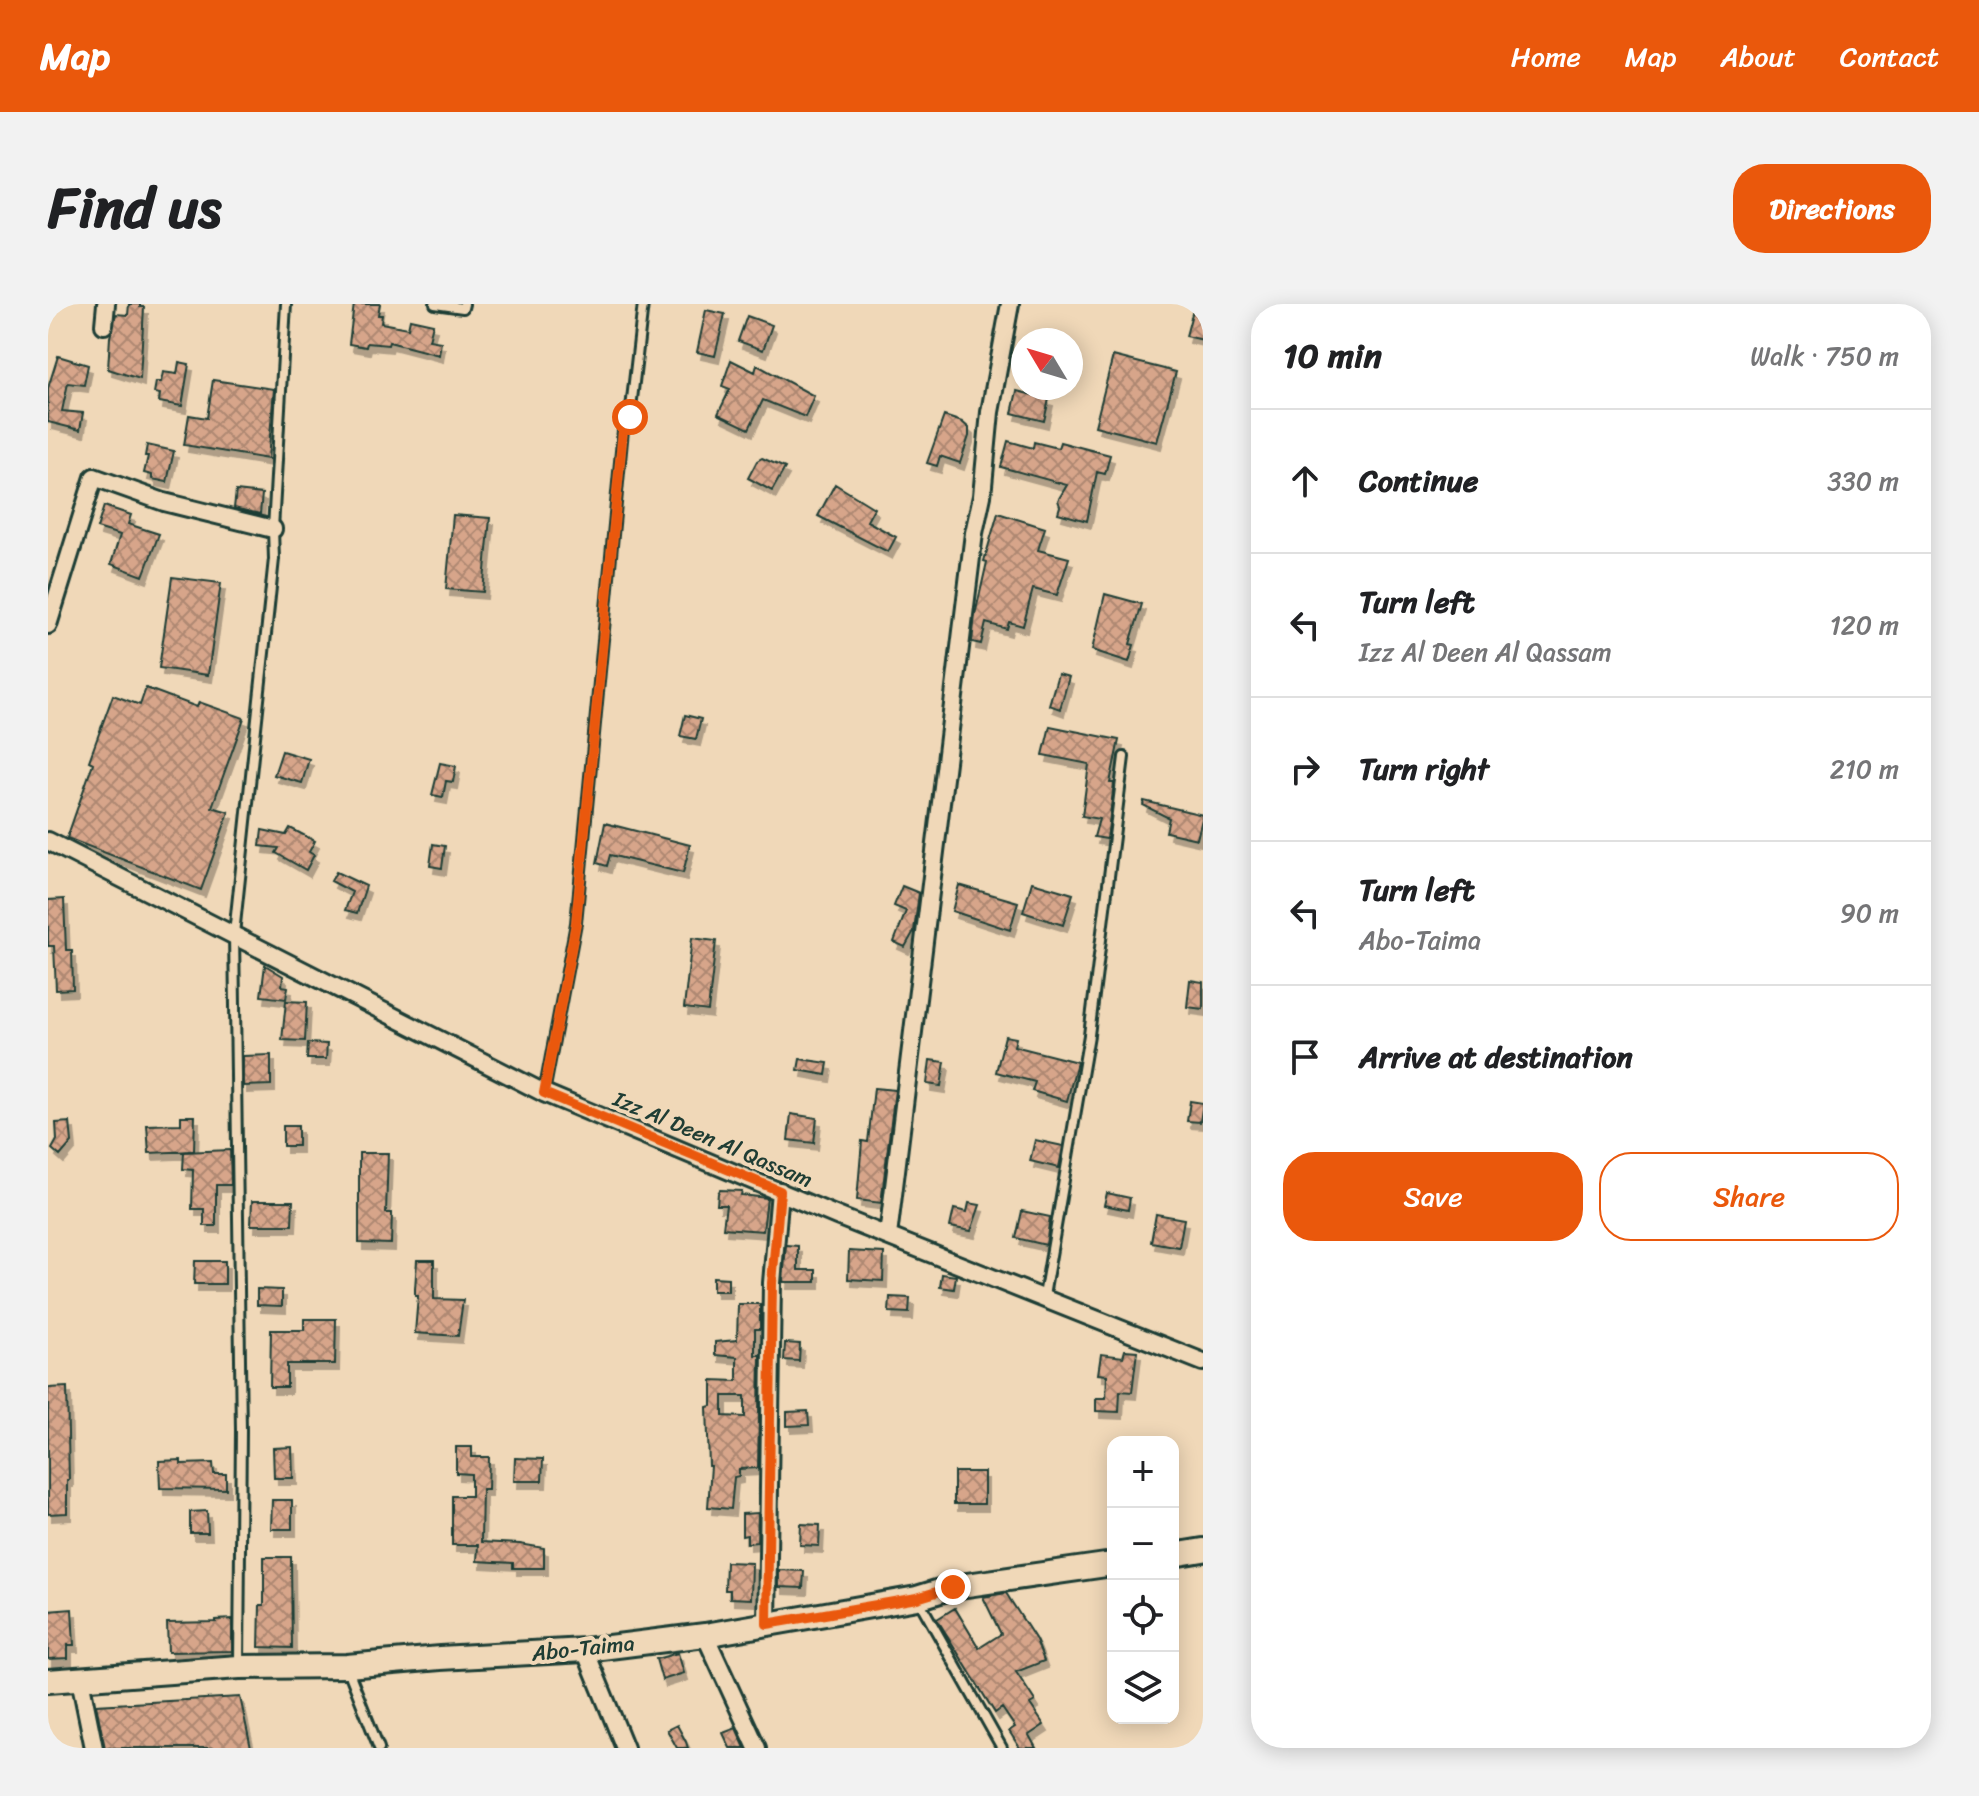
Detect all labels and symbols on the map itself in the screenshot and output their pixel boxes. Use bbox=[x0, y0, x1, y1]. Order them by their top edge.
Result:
north arrow bbox=[1011, 328, 1083, 400]
route start bbox=[612, 399, 648, 435]
street label: Izz Al Deen Al Qassam bbox=[606, 1079, 819, 1199]
route end bbox=[935, 1569, 971, 1605]
street label: Abo-Taima bbox=[529, 1623, 636, 1673]

